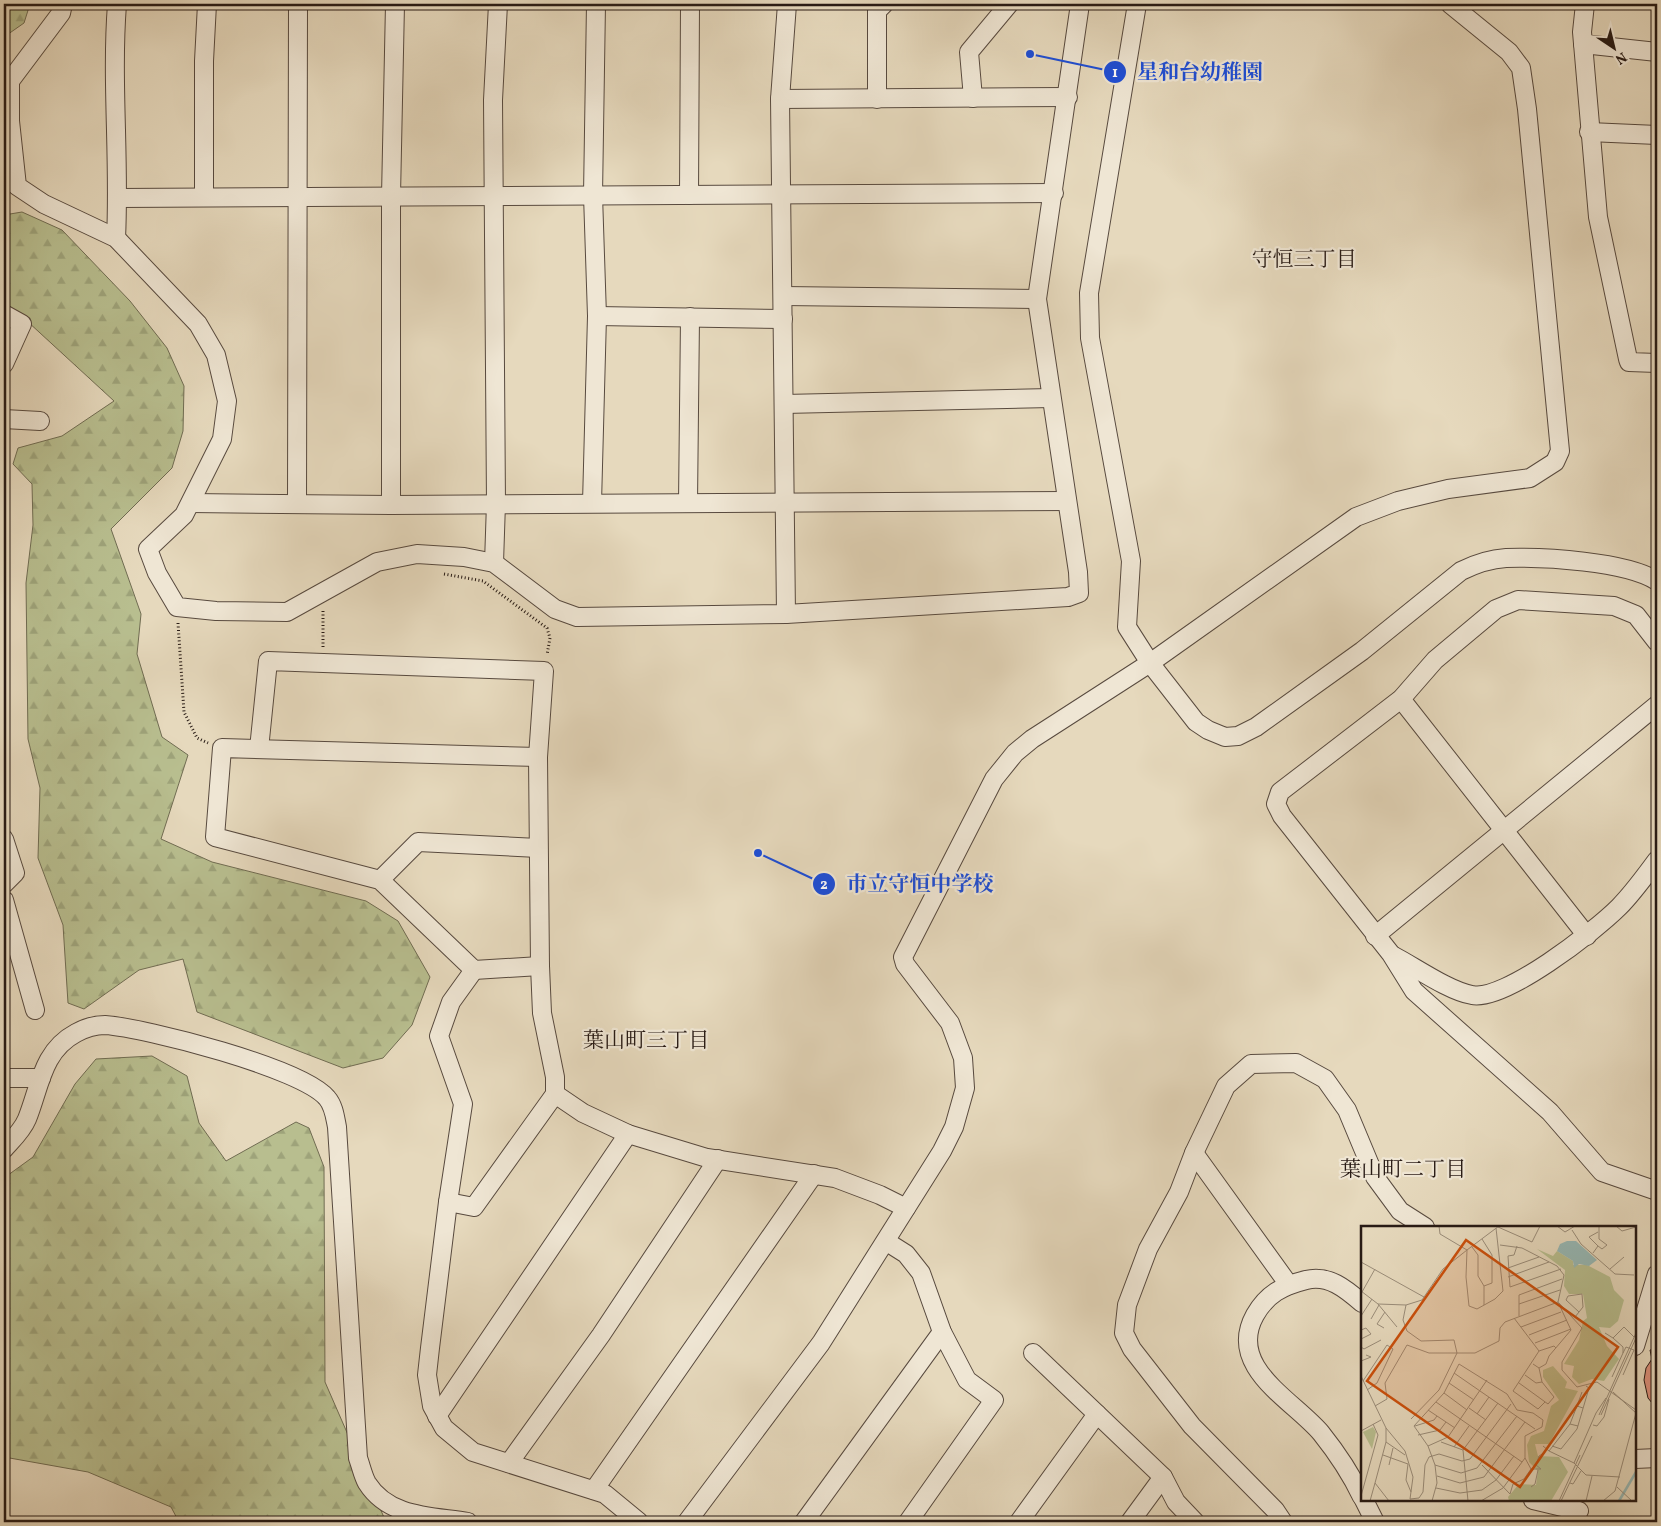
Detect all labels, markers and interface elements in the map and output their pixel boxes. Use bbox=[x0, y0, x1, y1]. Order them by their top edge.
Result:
north arrow bbox=[1588, 22, 1638, 72]
text: N bbox=[1611, 47, 1630, 68]
callout: 星和台幼稚園 bbox=[1102, 54, 1273, 90]
text: 星和台幼稚園 bbox=[1137, 59, 1263, 88]
text: 1 bbox=[1112, 63, 1118, 84]
district label: 守恒三丁目 bbox=[1252, 246, 1357, 275]
callout: 市立守恒中学校 bbox=[812, 866, 1004, 902]
text: 市立守恒中学校 bbox=[847, 871, 994, 900]
text: 2 bbox=[820, 875, 828, 896]
district label: 葉山町三丁目 bbox=[583, 1027, 709, 1056]
district label: 葉山町二丁目 bbox=[1340, 1156, 1466, 1185]
inset map bbox=[1361, 1226, 1636, 1501]

